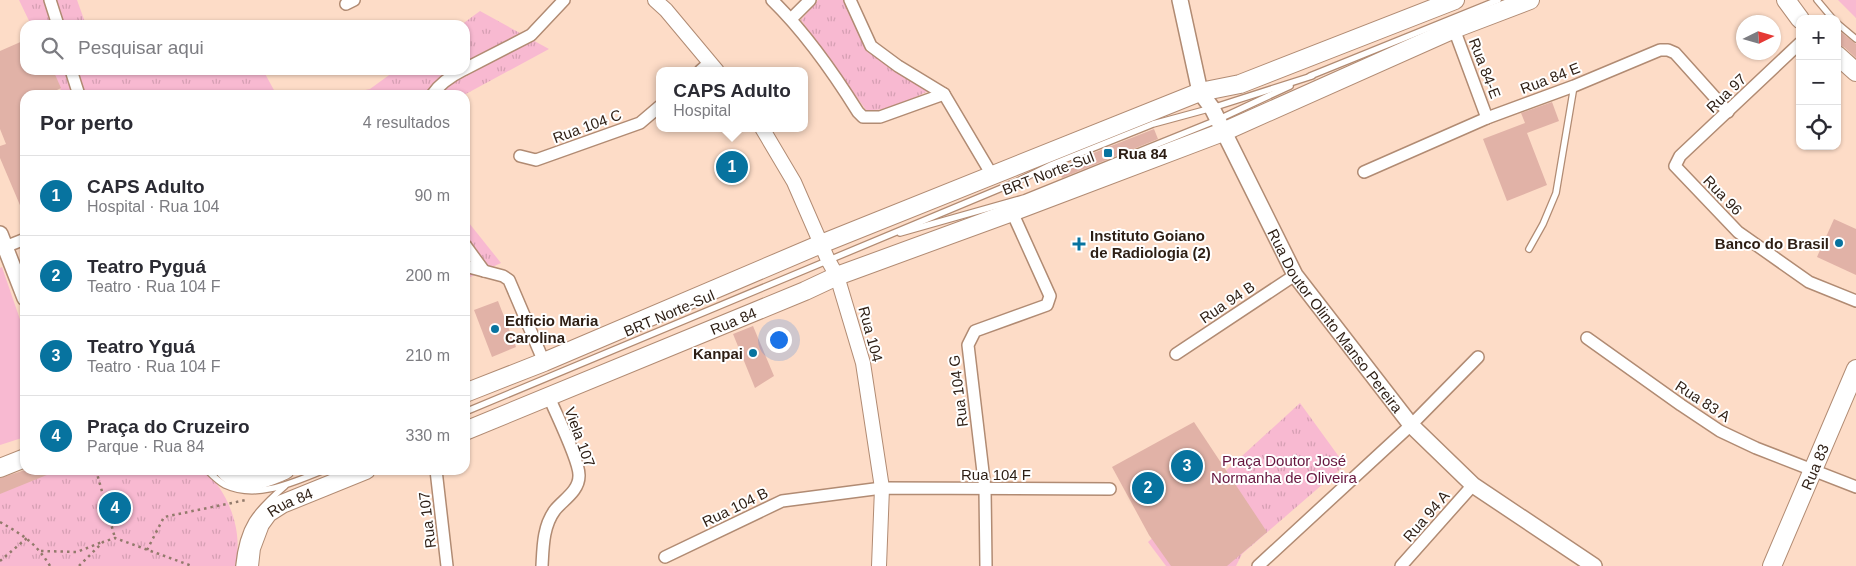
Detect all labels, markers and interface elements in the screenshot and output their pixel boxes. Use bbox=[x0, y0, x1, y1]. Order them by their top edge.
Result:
north arrow bbox=[1736, 15, 1781, 60]
map controls bbox=[1796, 15, 1841, 150]
button: + bbox=[1796, 15, 1841, 60]
search box bbox=[20, 20, 470, 75]
icon: search bbox=[38, 34, 66, 62]
street label: Rua 84-E bbox=[1466, 35, 1504, 101]
text: Pesquisar aqui bbox=[78, 37, 204, 58]
street label: Rua 84 E bbox=[1518, 59, 1582, 97]
button: − bbox=[1796, 60, 1841, 105]
popup bbox=[656, 67, 808, 132]
street label: Rua 97 bbox=[1703, 70, 1749, 116]
text: CAPS Adulto bbox=[673, 80, 791, 101]
text: Hospital bbox=[673, 102, 731, 119]
button: locate bbox=[1796, 105, 1841, 150]
street label: Rua 104 C bbox=[550, 106, 624, 146]
text: Por perto bbox=[40, 111, 133, 134]
text: 4 resultados bbox=[363, 114, 450, 131]
place label: Rua 84 bbox=[1118, 145, 1168, 162]
marker: Rua 84 bbox=[1102, 147, 1114, 159]
pin: 1 bbox=[716, 148, 748, 186]
street label: BRT Norte-Sul bbox=[1000, 148, 1096, 198]
street label: Rua 96 bbox=[1700, 172, 1746, 218]
text: CAPS Adulto bbox=[87, 176, 205, 197]
text: 1 bbox=[52, 187, 60, 204]
text: 90 m bbox=[414, 187, 450, 204]
text: Hospital · Rua 104 bbox=[87, 198, 220, 215]
street label: Rua Doutor Olinto Manso Pereira bbox=[1265, 226, 1407, 416]
place label: Instituto Goiano de Radiologia (2) bbox=[1090, 227, 1211, 261]
place label: Banco do Brasil bbox=[1715, 235, 1829, 252]
marker: Instituto Goiano de Radiologia (2) bbox=[1072, 237, 1086, 251]
marker: Banco do Brasil bbox=[1833, 237, 1845, 249]
text: Teatro Pyguá bbox=[87, 256, 206, 277]
text: 2 bbox=[52, 267, 60, 284]
text: 200 m bbox=[406, 267, 450, 284]
street label: Rua 94 B bbox=[1196, 277, 1258, 327]
text: Teatro · Rua 104 F bbox=[87, 278, 220, 295]
street label: BRT Norte-Sul bbox=[621, 286, 717, 340]
street label: Rua 84 bbox=[708, 304, 759, 338]
street label: Rua 104 bbox=[855, 304, 887, 364]
place label: Edficio Maria Carolina bbox=[505, 312, 599, 346]
marker: Edficio Maria Carolina bbox=[489, 323, 501, 335]
your location bbox=[766, 327, 792, 353]
text: Teatro Yguá bbox=[87, 336, 195, 357]
place label: Kanpai bbox=[693, 345, 743, 362]
text: 3 bbox=[52, 347, 60, 364]
text: 210 m bbox=[406, 347, 450, 364]
marker: Kanpai bbox=[747, 347, 759, 359]
street label: Rua 104 G bbox=[945, 354, 971, 428]
text: Teatro · Rua 104 F bbox=[87, 358, 220, 375]
street label: Rua 83 A bbox=[1672, 377, 1734, 425]
street label: Viela 107 bbox=[561, 405, 599, 469]
text: Praça do Cruzeiro bbox=[87, 416, 250, 437]
text: 4 bbox=[52, 427, 60, 444]
text: 330 m bbox=[406, 427, 450, 444]
text: Parque · Rua 84 bbox=[87, 438, 204, 455]
street label: Rua 83 bbox=[1797, 441, 1832, 492]
pin: 3 bbox=[1171, 447, 1203, 485]
park label: Praça Doutor José Normanha de Oliveira bbox=[1211, 452, 1358, 486]
street label: Rua 104 F bbox=[961, 466, 1031, 483]
pin: 2 bbox=[1132, 469, 1164, 507]
street label: Rua 84 bbox=[264, 484, 315, 520]
street label: Rua 104 B bbox=[699, 484, 771, 530]
street label: Rua 94 A bbox=[1399, 487, 1453, 545]
pin: 4 bbox=[99, 489, 131, 527]
street label: Rua 107 bbox=[415, 491, 439, 549]

